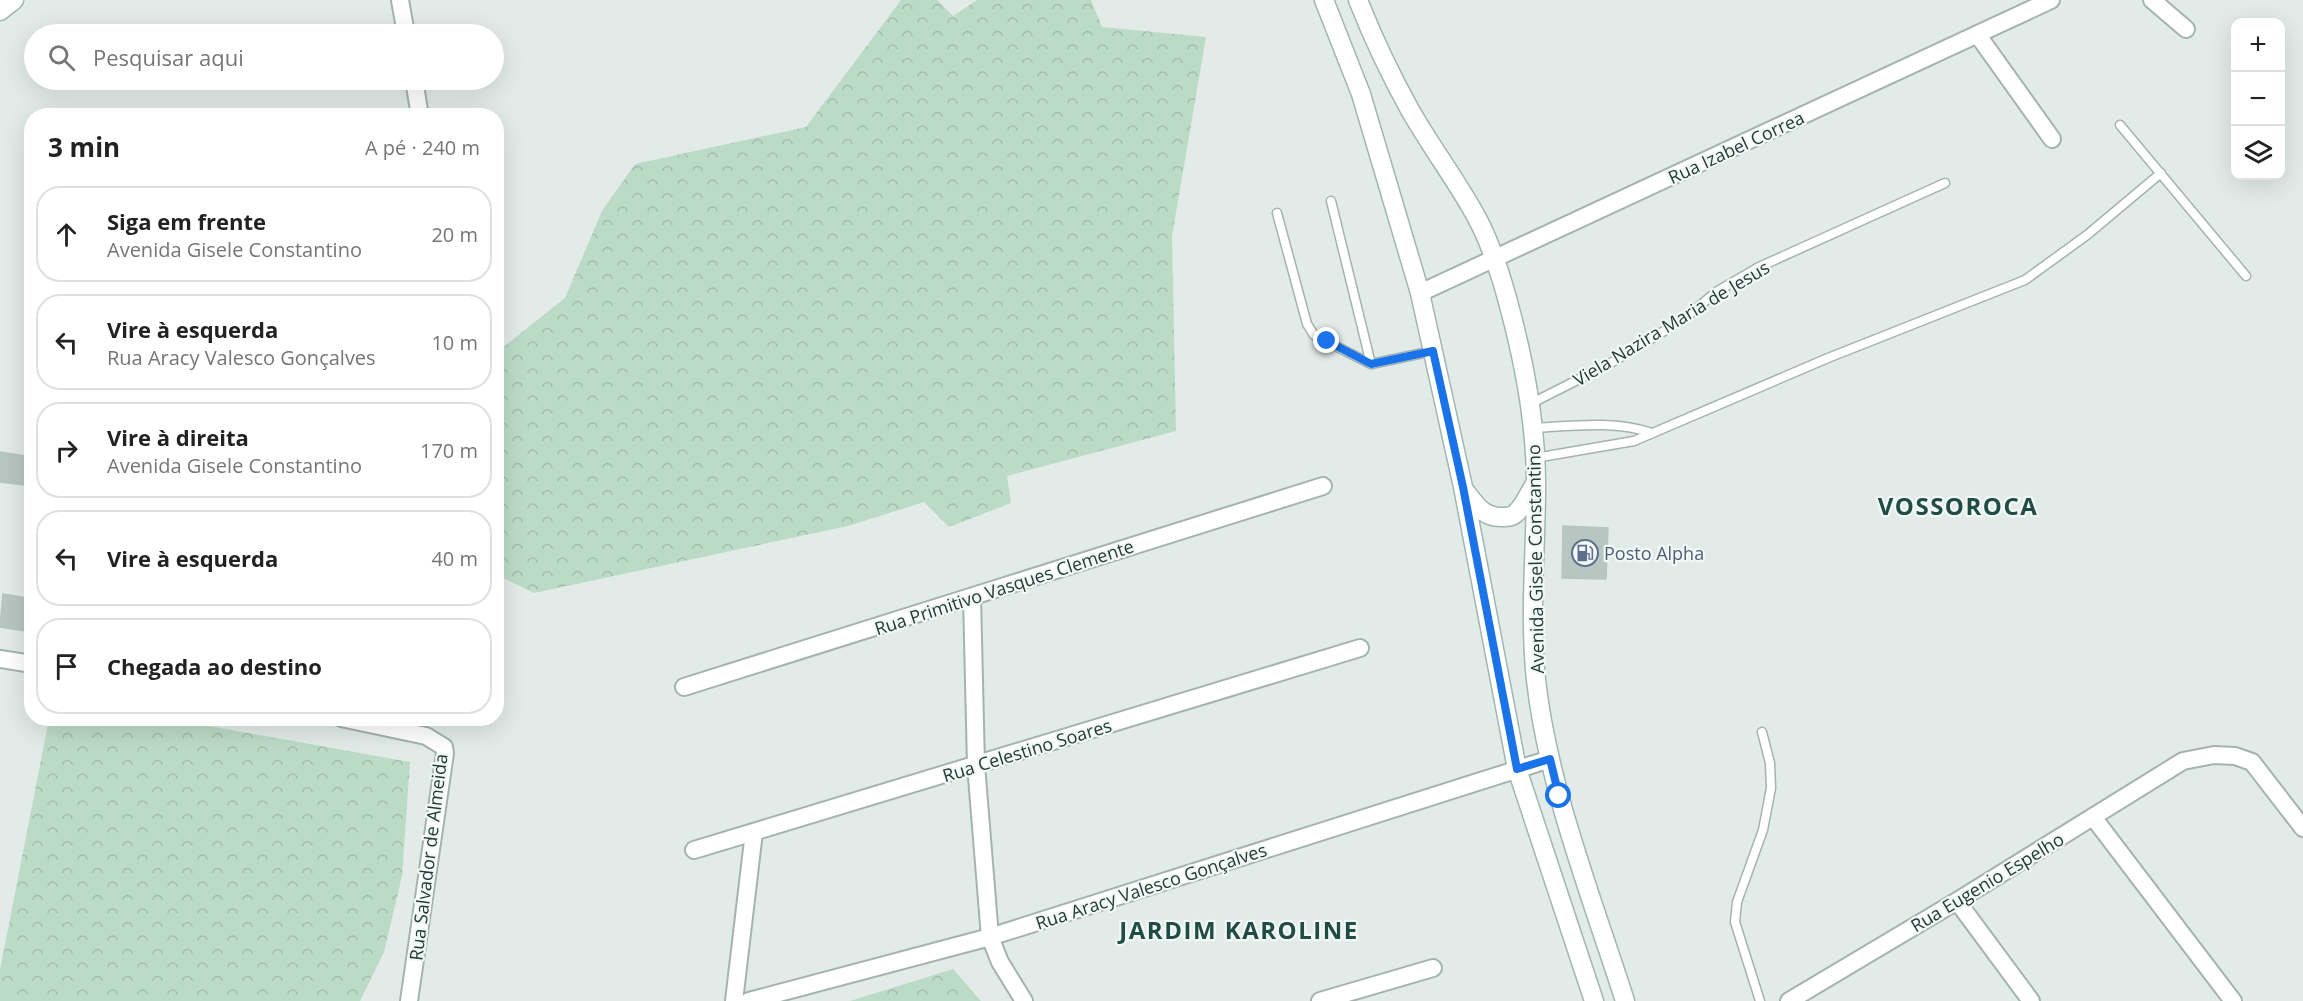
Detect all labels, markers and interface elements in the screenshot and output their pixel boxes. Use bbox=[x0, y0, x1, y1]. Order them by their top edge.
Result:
map controls bbox=[2231, 18, 2285, 180]
button: + bbox=[2231, 18, 2285, 72]
search box bbox=[24, 24, 504, 90]
icon: search bbox=[45, 41, 78, 74]
text: Pesquisar aqui bbox=[93, 42, 244, 72]
button: − bbox=[2231, 72, 2285, 126]
street label: Rua Izabel Correa bbox=[1664, 105, 1808, 189]
button: layers bbox=[2231, 126, 2285, 180]
text: 3 min bbox=[48, 129, 120, 165]
text: A pé · 240 m bbox=[365, 134, 480, 161]
text: Siga em frente bbox=[107, 206, 266, 236]
icon: ahead bbox=[50, 218, 83, 251]
text: 20 m bbox=[431, 221, 478, 248]
text: Avenida Gisele Constantino bbox=[107, 236, 362, 263]
street label: Viela Nazira Maria de Jesus bbox=[1568, 255, 1774, 391]
text: Vire à esquerda bbox=[107, 314, 278, 344]
icon: left bbox=[50, 326, 83, 359]
route end bbox=[1313, 327, 1339, 353]
text: 10 m bbox=[431, 329, 478, 356]
text: Rua Aracy Valesco Gonçalves bbox=[107, 344, 376, 371]
text: Vire à direita bbox=[107, 422, 249, 452]
icon: right bbox=[50, 434, 83, 467]
text: 170 m bbox=[420, 437, 478, 464]
street label: Avenida Gisele Constantino bbox=[1521, 444, 1549, 674]
text: Avenida Gisele Constantino bbox=[107, 452, 362, 479]
district label: VOSSOROCA bbox=[1878, 489, 2038, 522]
street label: Rua Primitivo Vasques Clemente bbox=[871, 534, 1137, 640]
fuel station icon: Posto Alpha bbox=[1570, 538, 1600, 568]
place label: Posto Alpha bbox=[1604, 541, 1704, 565]
icon: left bbox=[50, 542, 83, 575]
text: Vire à esquerda bbox=[107, 543, 278, 573]
text: 40 m bbox=[431, 545, 478, 572]
icon: arrive bbox=[50, 650, 83, 683]
text: Chegada ao destino bbox=[107, 651, 322, 681]
street label: Rua Celestino Soares bbox=[939, 713, 1115, 787]
street label: Rua Salvador de Almeida bbox=[403, 752, 453, 962]
route start bbox=[1545, 782, 1571, 808]
street label: Rua Eugenio Espelho bbox=[1906, 827, 2068, 937]
street label: Rua Aracy Valesco Gonçalves bbox=[1032, 837, 1270, 935]
district label: JARDIM KAROLINE bbox=[1117, 913, 1359, 946]

